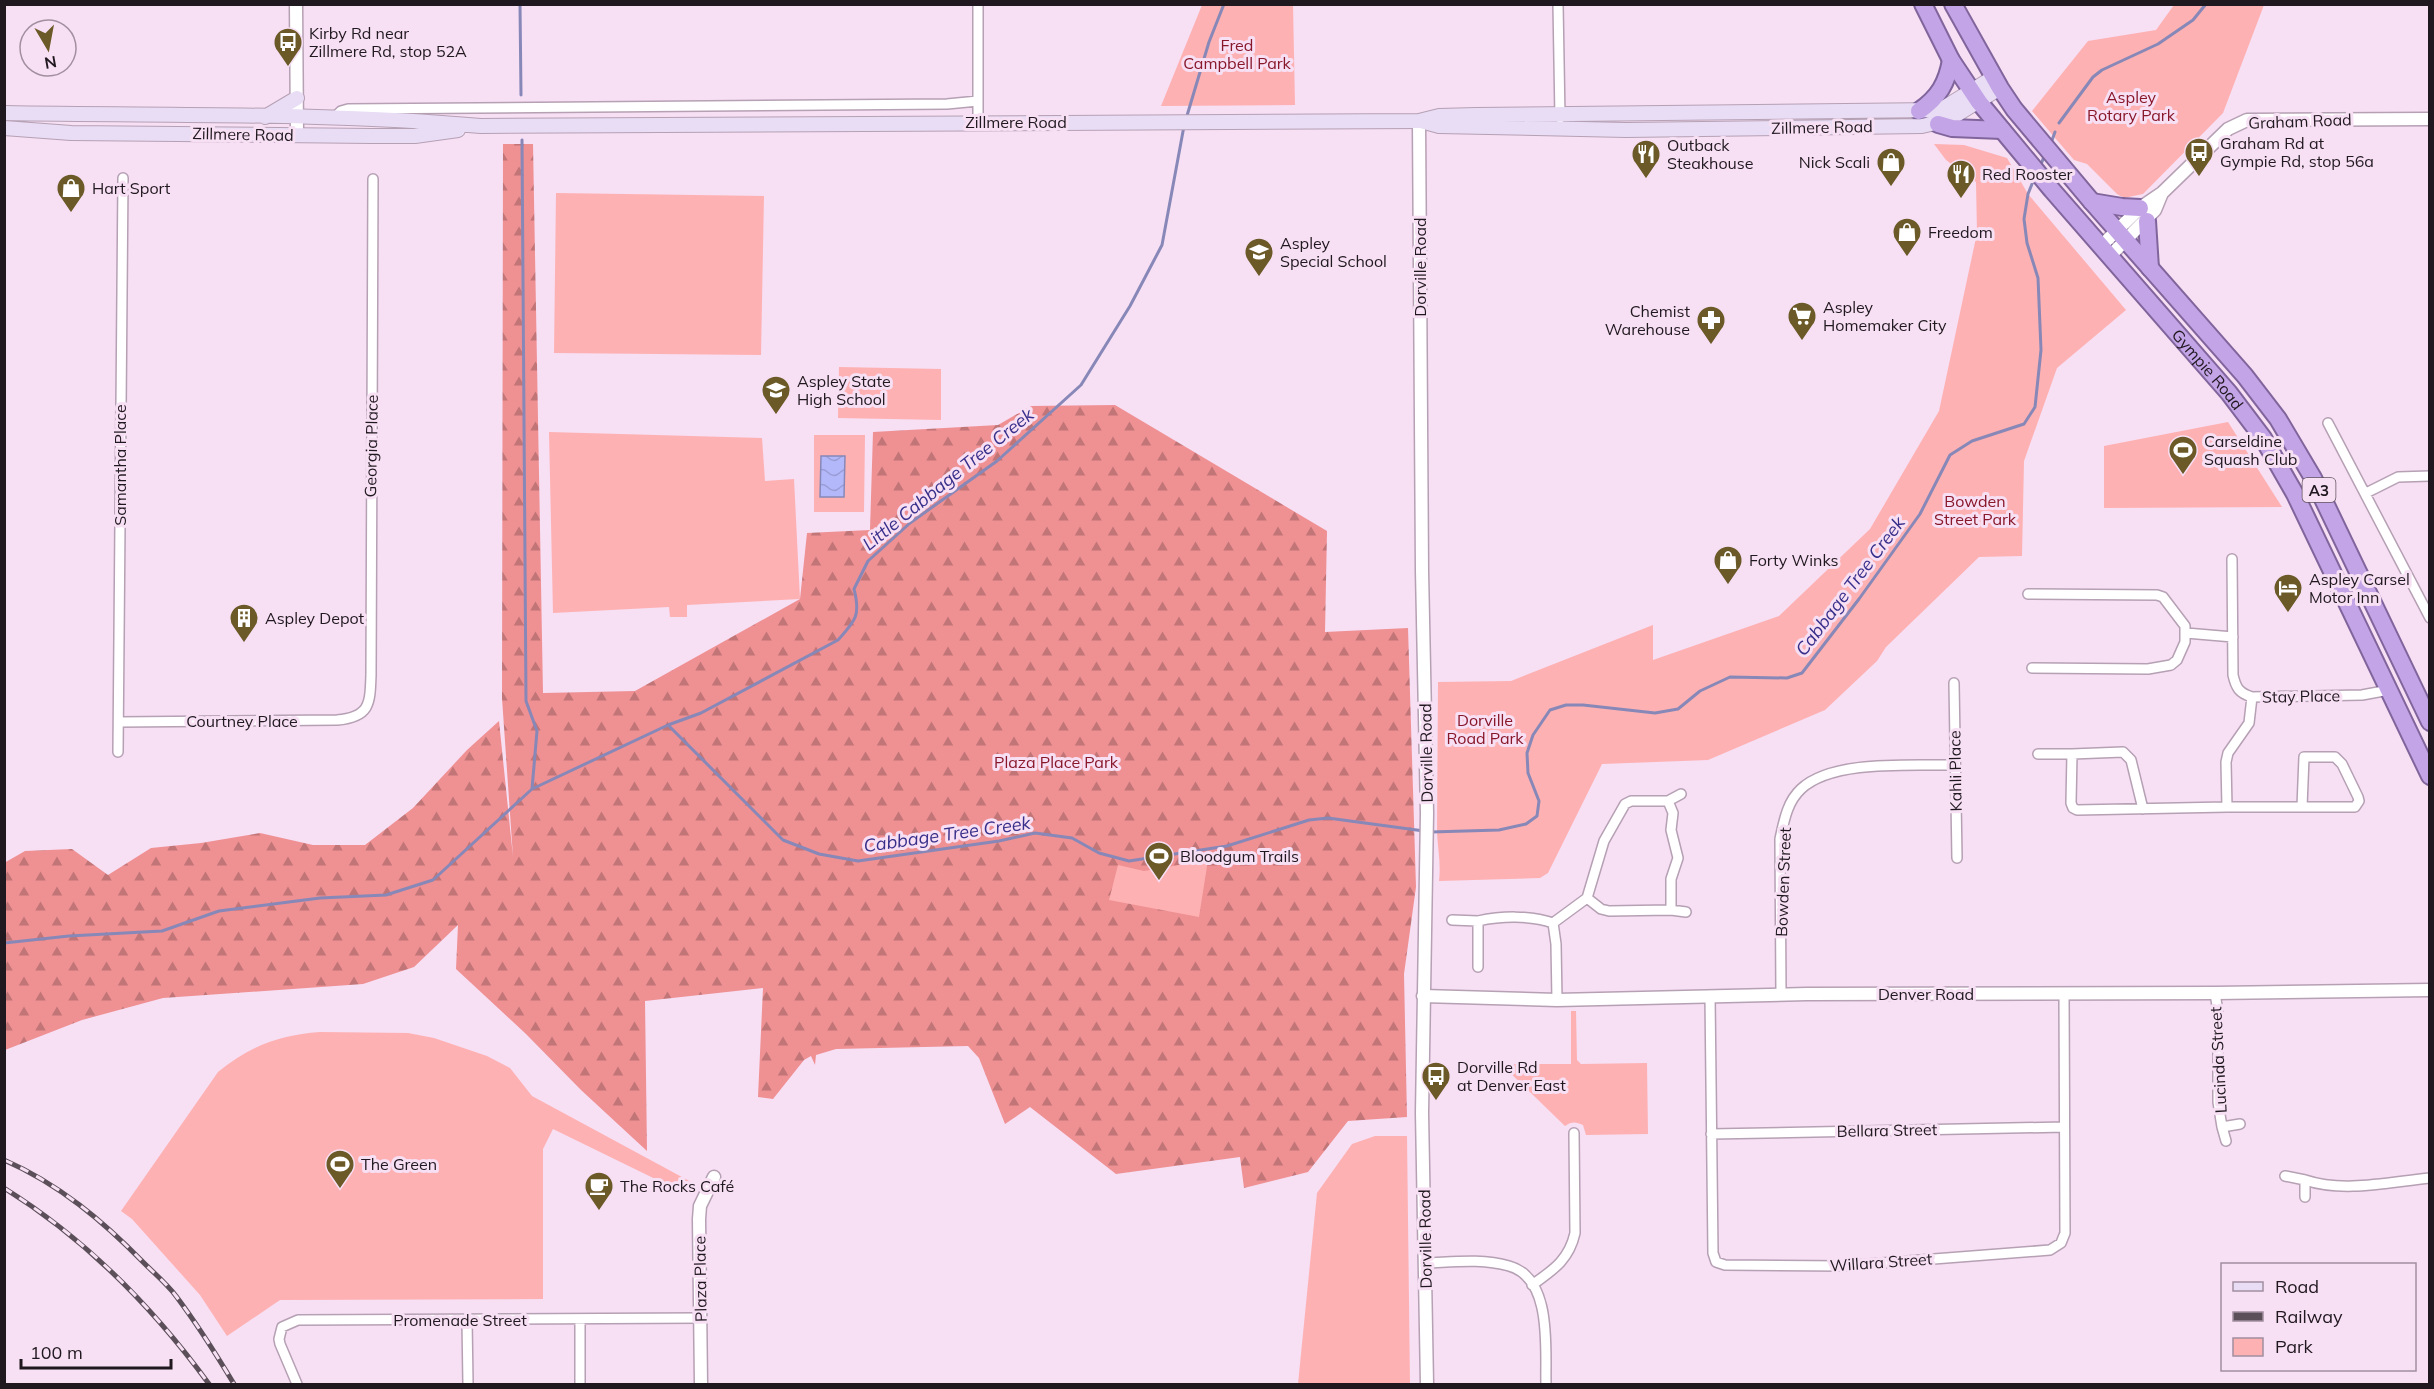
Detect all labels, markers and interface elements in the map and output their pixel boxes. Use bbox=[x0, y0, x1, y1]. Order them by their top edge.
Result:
north arrow bbox=[18, 18, 78, 78]
place label: Kirby Rd near Zillmere Rd, stop 52A bbox=[309, 23, 467, 61]
bus stop icon: Kirby Rd near Zillmere Rd, stop 52A bbox=[272, 26, 304, 68]
park label: Fred Campbell Park bbox=[1183, 35, 1292, 73]
text: N bbox=[43, 52, 58, 74]
park label: Aspley Rotary Park bbox=[2087, 87, 2176, 125]
street label: Graham Road bbox=[2248, 109, 2352, 133]
street label: Zillmere Road bbox=[965, 112, 1067, 132]
street label: Zillmere Road bbox=[1771, 116, 1873, 138]
street label: Zillmere Road bbox=[192, 123, 294, 145]
place label: Graham Rd at Gympie Rd, stop 56a bbox=[2220, 133, 2374, 171]
place label: Outback Steakhouse bbox=[1667, 135, 1753, 173]
bus stop icon: Graham Rd at Gympie Rd, stop 56a bbox=[2183, 136, 2215, 178]
restaurant icon: Outback Steakhouse bbox=[1630, 138, 1662, 180]
shop icon: Nick Scali bbox=[1875, 146, 1907, 188]
place label: Nick Scali bbox=[1799, 152, 1870, 172]
restaurant icon: Red Rooster bbox=[1945, 158, 1977, 200]
place label: Red Rooster bbox=[1982, 164, 2073, 184]
shop icon: Hart Sport bbox=[55, 172, 87, 214]
place label: Hart Sport bbox=[92, 178, 171, 198]
shop icon: Freedom bbox=[1891, 216, 1923, 258]
street label: Dorville Road bbox=[1410, 217, 1430, 317]
place label: Freedom bbox=[1928, 222, 1993, 242]
place label: Aspley Special School bbox=[1280, 233, 1387, 271]
school or university icon: Aspley Special School bbox=[1243, 236, 1275, 278]
place label: Aspley Homemaker City bbox=[1823, 297, 1947, 335]
supermarket icon: Aspley Homemaker City bbox=[1786, 300, 1818, 342]
place label: Chemist Warehouse bbox=[1605, 301, 1690, 339]
pharmacy icon: Chemist Warehouse bbox=[1695, 304, 1727, 346]
street label: Gympie Road bbox=[2168, 325, 2248, 414]
place label: Aspley State High School bbox=[797, 371, 891, 409]
school or university icon: Aspley State High School bbox=[760, 374, 792, 416]
street label: Georgia Place bbox=[360, 394, 382, 498]
water label: Little Cabbage Tree Creek bbox=[858, 402, 1039, 555]
street label: Samantha Place bbox=[110, 404, 130, 526]
place label: Carseldine Squash Club bbox=[2204, 431, 2297, 469]
sports icon: Carseldine Squash Club bbox=[2167, 434, 2199, 476]
road number: A3 bbox=[2302, 478, 2336, 502]
park label: Bowden Street Park bbox=[1934, 491, 2017, 529]
water label: Cabbage Tree Creek bbox=[1790, 511, 1910, 660]
shop icon: Forty Winks bbox=[1712, 544, 1744, 586]
place label: Forty Winks bbox=[1749, 550, 1838, 570]
place label: Aspley Carsel Motor Inn bbox=[2309, 569, 2410, 607]
hotel icon: Aspley Carsel Motor Inn bbox=[2272, 572, 2304, 614]
building icon: Aspley Depot bbox=[228, 602, 260, 644]
place label: Aspley Depot bbox=[265, 608, 365, 628]
street label: Stay Place bbox=[2262, 685, 2340, 707]
street label: Dorville Road bbox=[1415, 703, 1437, 803]
park label: Dorville Road Park bbox=[1446, 710, 1524, 748]
street label: Courtney Place bbox=[186, 711, 298, 731]
street label: Kahli Place bbox=[1944, 730, 1966, 812]
park label: Plaza Place Park bbox=[994, 752, 1119, 772]
water label: Cabbage Tree Creek bbox=[862, 811, 1033, 857]
street label: Bowden Street bbox=[1771, 826, 1795, 937]
sports icon: Bloodgum Trails bbox=[1143, 840, 1175, 882]
place label: Bloodgum Trails bbox=[1180, 846, 1299, 866]
street label: Denver Road bbox=[1878, 984, 1974, 1004]
street label: Lucinda Street bbox=[2205, 1006, 2231, 1114]
place label: Dorville Rd at Denver East bbox=[1457, 1057, 1566, 1095]
bus stop icon: Dorville Rd at Denver East bbox=[1420, 1060, 1452, 1102]
street label: Bellara Street bbox=[1837, 1119, 1938, 1141]
sports icon: The Green bbox=[324, 1148, 356, 1190]
place label: The Green bbox=[361, 1154, 437, 1174]
cafe icon: The Rocks Café bbox=[583, 1170, 615, 1212]
place label: The Rocks Café bbox=[620, 1176, 734, 1196]
street label: Dorville Road bbox=[1414, 1189, 1436, 1289]
street label: Plaza Place bbox=[689, 1236, 711, 1322]
street label: Willara Street bbox=[1829, 1248, 1933, 1276]
legend bbox=[2221, 1263, 2416, 1371]
text: Road bbox=[2275, 1275, 2319, 1298]
text: Railway bbox=[2275, 1305, 2343, 1328]
street label: Promenade Street bbox=[393, 1310, 527, 1330]
scale bar bbox=[21, 1332, 171, 1370]
text: Park bbox=[2275, 1335, 2314, 1358]
text: 100 m bbox=[30, 1341, 83, 1364]

